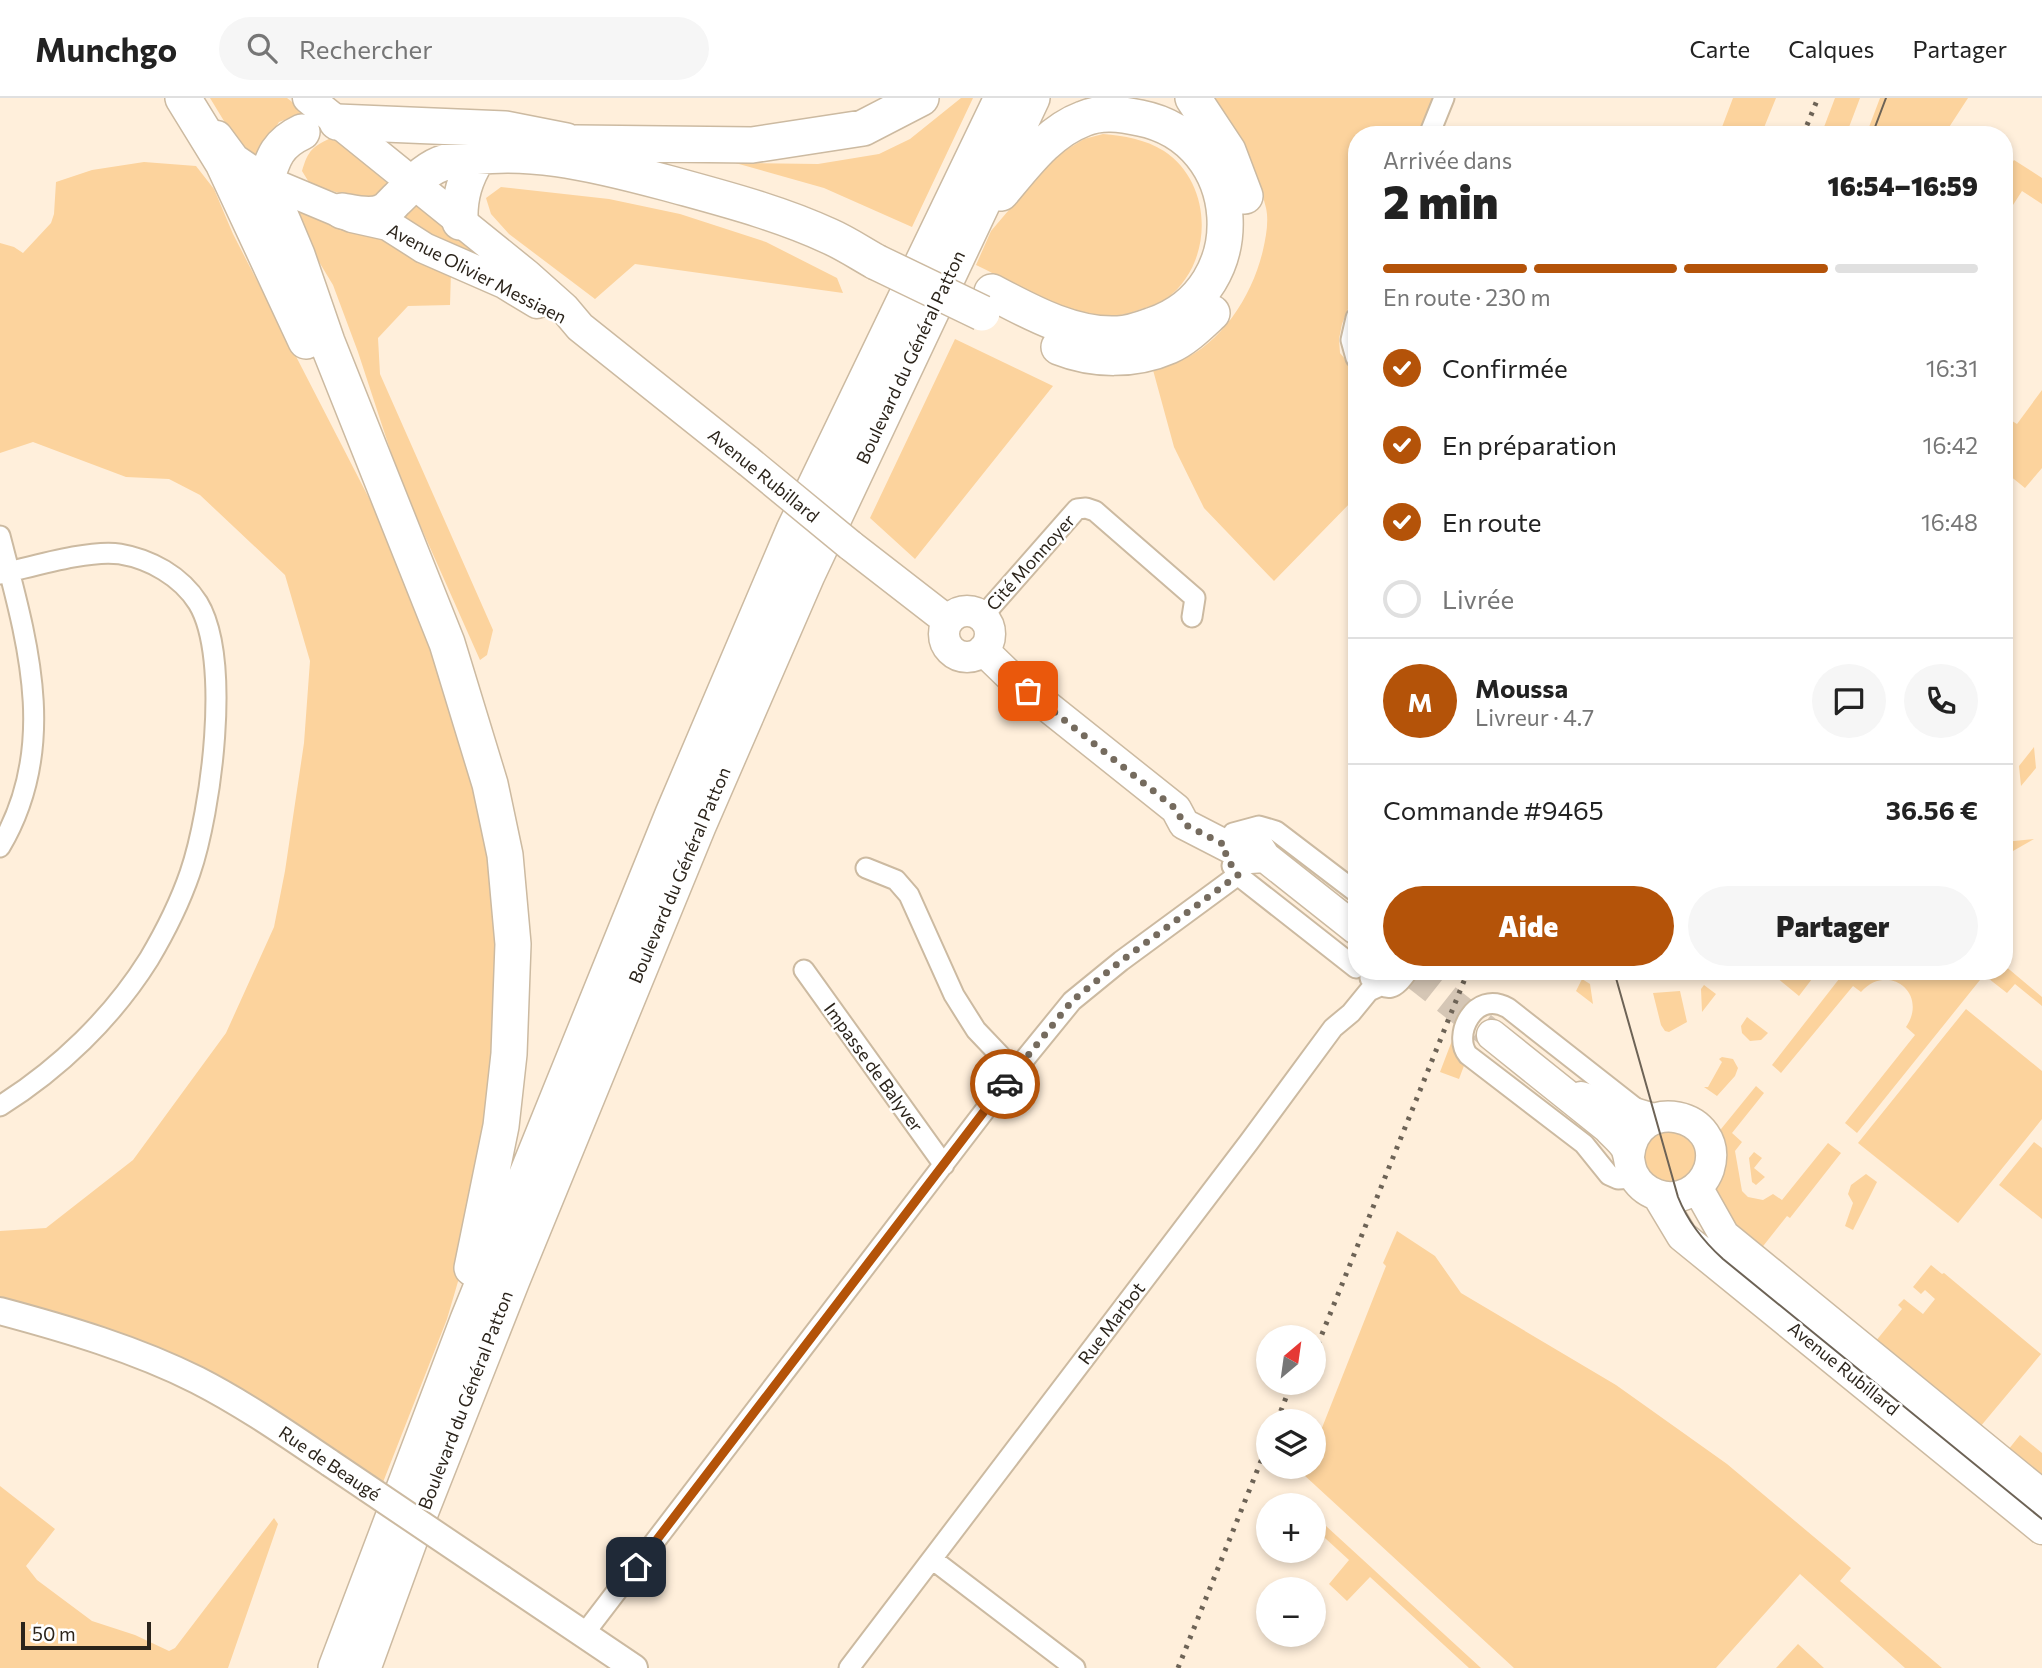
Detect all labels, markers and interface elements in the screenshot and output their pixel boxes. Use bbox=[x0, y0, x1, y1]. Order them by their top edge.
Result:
search box bbox=[219, 17, 709, 80]
text: Munchgo bbox=[35, 28, 177, 69]
icon: search bbox=[243, 29, 281, 67]
text: Rechercher bbox=[299, 33, 433, 64]
text: Carte bbox=[1689, 34, 1750, 63]
text: Calques bbox=[1788, 34, 1874, 63]
text: Partager bbox=[1912, 34, 2007, 63]
text: Arrivée dans bbox=[1383, 146, 1512, 174]
text: 16:54–16:59 bbox=[1828, 170, 1978, 201]
text: 2 min bbox=[1383, 172, 1499, 228]
street label: Avenue Olivier Messiaen bbox=[384, 218, 570, 328]
street label: Boulevard du Général Patton bbox=[851, 247, 969, 467]
text: En route · 230 m bbox=[1383, 283, 1551, 311]
icon: check bbox=[1383, 349, 1421, 387]
text: Confirmée bbox=[1442, 352, 1568, 383]
text: 16:31 bbox=[1926, 354, 1978, 382]
street label: Avenue Rubillard bbox=[704, 423, 824, 527]
icon: check bbox=[1383, 426, 1421, 464]
text: En préparation bbox=[1442, 429, 1617, 460]
text: 16:42 bbox=[1923, 431, 1978, 459]
icon: check bbox=[1383, 503, 1421, 541]
text: En route bbox=[1442, 506, 1542, 537]
text: 16:48 bbox=[1921, 508, 1978, 536]
street label: Cité Monnoyer bbox=[981, 509, 1079, 615]
text: Livrée bbox=[1442, 583, 1514, 614]
pin bbox=[998, 661, 1058, 721]
button: chat bbox=[1812, 664, 1886, 738]
button: phone bbox=[1904, 664, 1978, 738]
icon: bag bbox=[1009, 672, 1047, 710]
text: Moussa bbox=[1475, 672, 1568, 703]
text: M bbox=[1407, 686, 1433, 717]
text: Livreur · 4.7 bbox=[1475, 703, 1594, 731]
street label: Boulevard du Général Patton bbox=[623, 764, 735, 986]
text: Commande #9465 bbox=[1383, 794, 1604, 825]
text: 36.56 € bbox=[1886, 794, 1978, 825]
button: Aide bbox=[1383, 886, 1674, 966]
button: Partager bbox=[1688, 886, 1978, 966]
street label: Impasse de Balyver bbox=[820, 998, 928, 1136]
courier bbox=[970, 1049, 1040, 1119]
icon: car bbox=[986, 1065, 1024, 1103]
street label: Rue Marbot bbox=[1073, 1278, 1149, 1368]
street label: Boulevard du Général Patton bbox=[413, 1287, 517, 1513]
street label: Avenue Rubillard bbox=[1784, 1316, 1904, 1420]
north arrow bbox=[1256, 1325, 1326, 1395]
map controls bbox=[1256, 1325, 1326, 1647]
button: layers bbox=[1256, 1409, 1326, 1479]
street label: Rue de Beaugé bbox=[275, 1421, 385, 1505]
button: + bbox=[1256, 1493, 1326, 1563]
pin bbox=[606, 1537, 666, 1597]
icon: home bbox=[617, 1548, 655, 1586]
button: − bbox=[1256, 1577, 1326, 1647]
scale bar bbox=[21, 1619, 150, 1651]
text: 50 m bbox=[32, 1622, 76, 1645]

